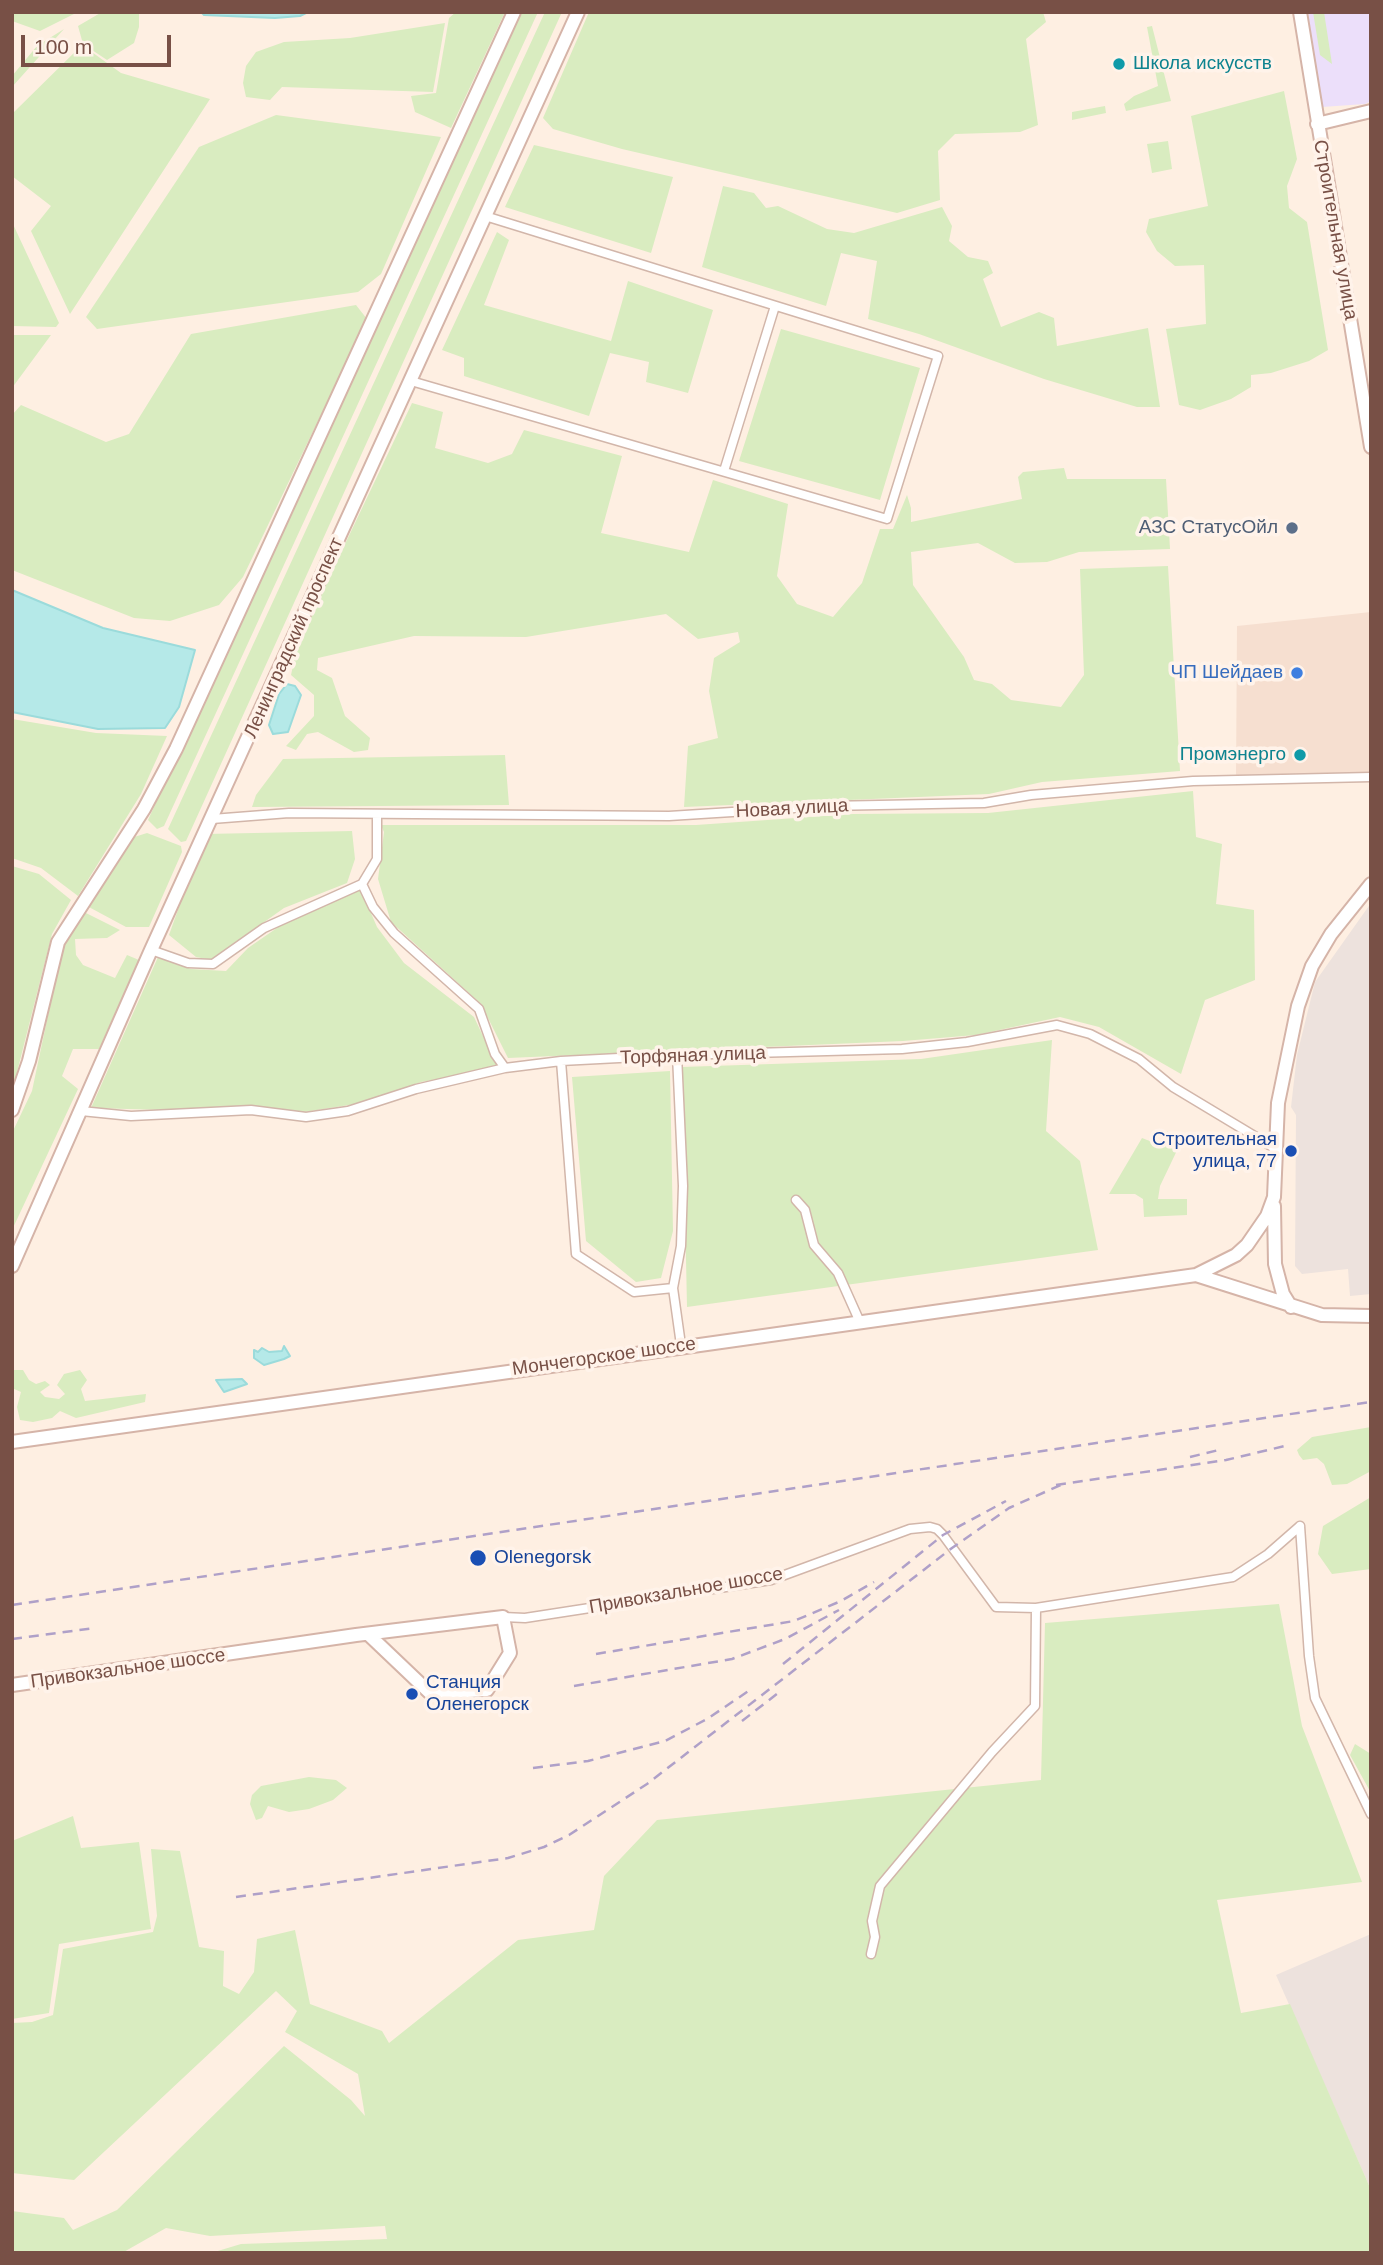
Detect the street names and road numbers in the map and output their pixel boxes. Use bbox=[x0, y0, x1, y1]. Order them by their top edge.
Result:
street label: Строительная улица bbox=[1308, 138, 1362, 322]
street label: Ленинградский проспект bbox=[239, 534, 349, 742]
street label: Новая улица bbox=[735, 795, 849, 823]
street label: Торфяная улица bbox=[620, 1042, 766, 1070]
street label: Мончегорское шоссе bbox=[511, 1333, 697, 1381]
street label: Привокзальное шоссе bbox=[587, 1563, 785, 1619]
street label: Привокзальное шоссе bbox=[29, 1644, 227, 1694]

